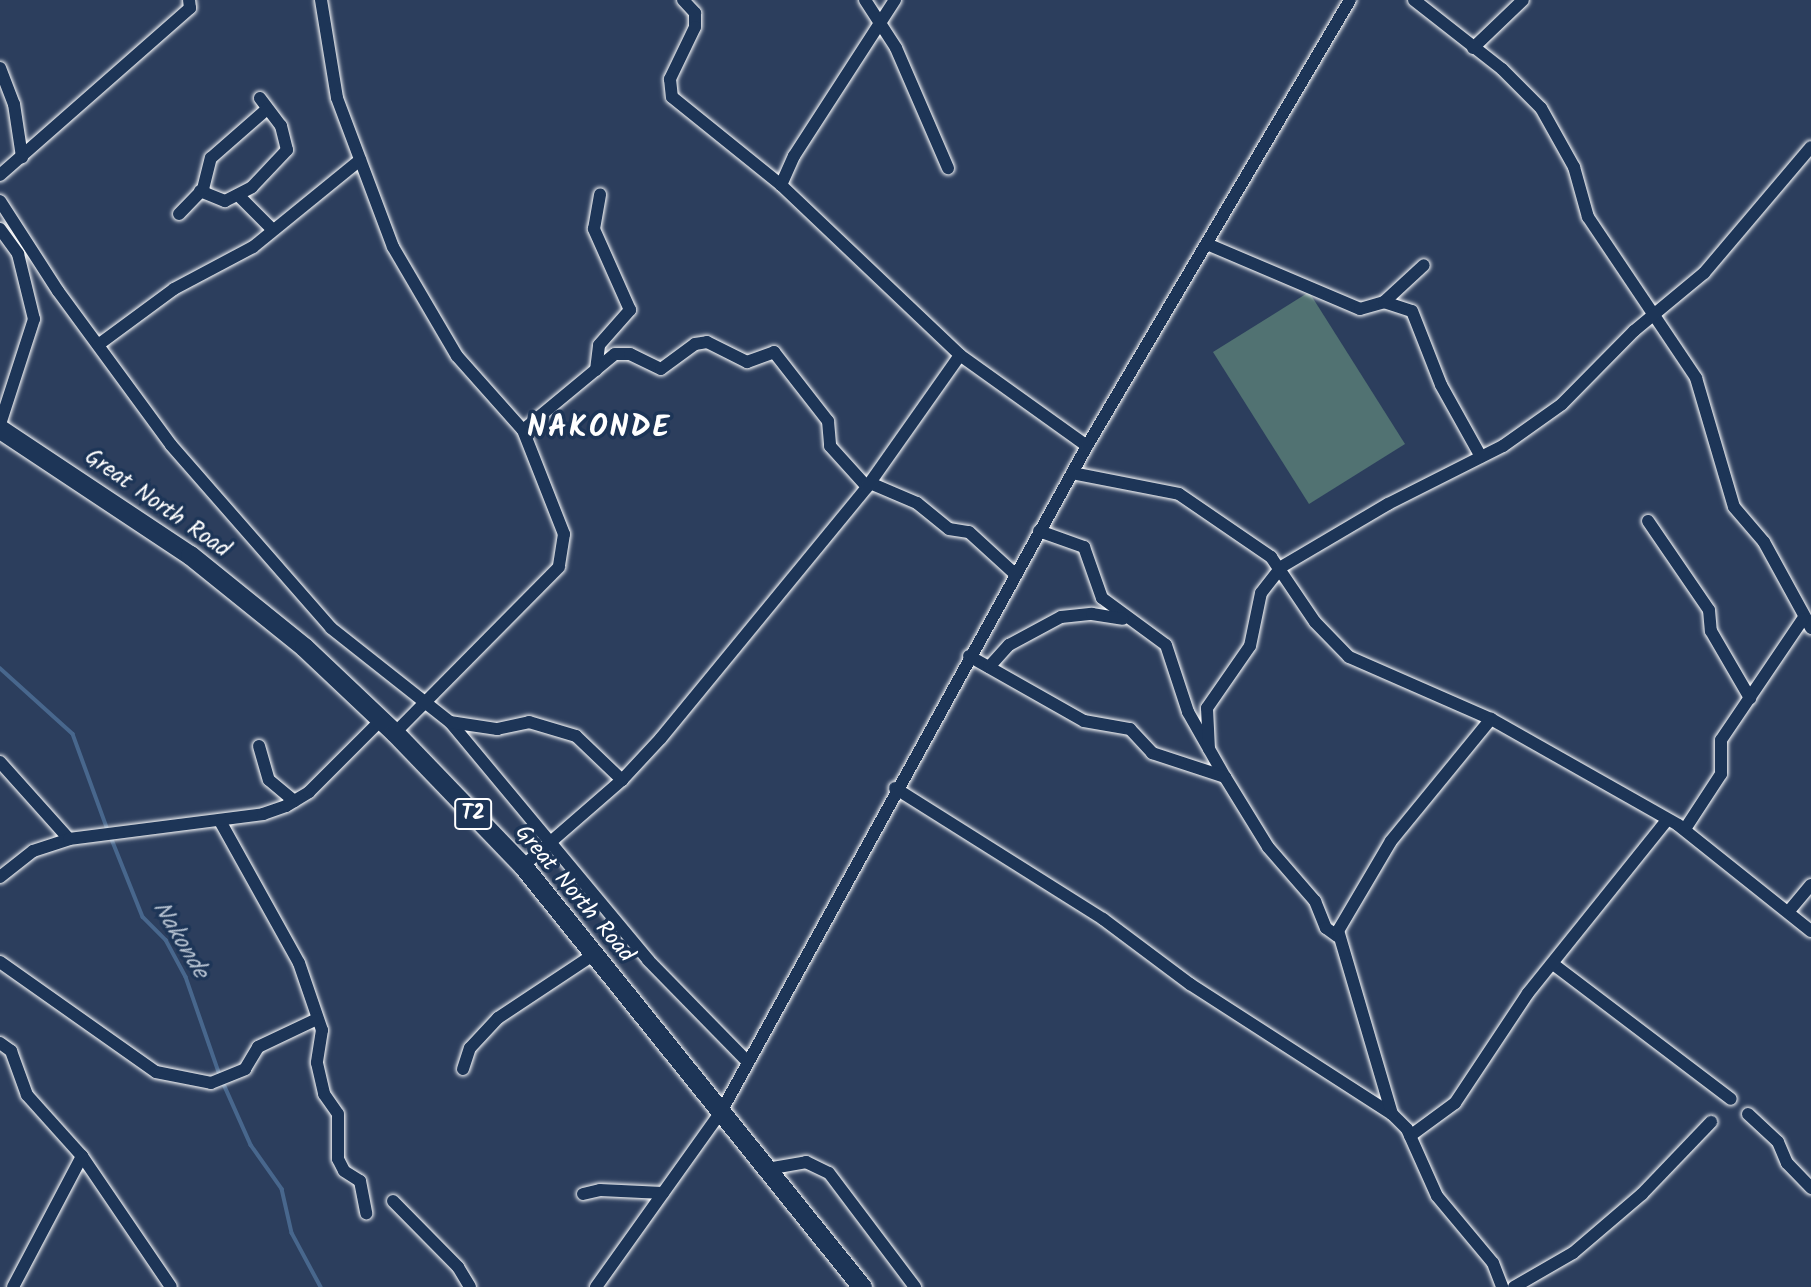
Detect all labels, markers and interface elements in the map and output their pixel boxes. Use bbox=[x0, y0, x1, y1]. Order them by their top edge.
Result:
district label: NAKONDE bbox=[528, 410, 670, 446]
street label: Great North Road bbox=[79, 444, 235, 564]
road number: T2 bbox=[454, 796, 492, 832]
street label: Great North Road bbox=[508, 820, 640, 968]
water label: Nakonde bbox=[146, 896, 214, 984]

